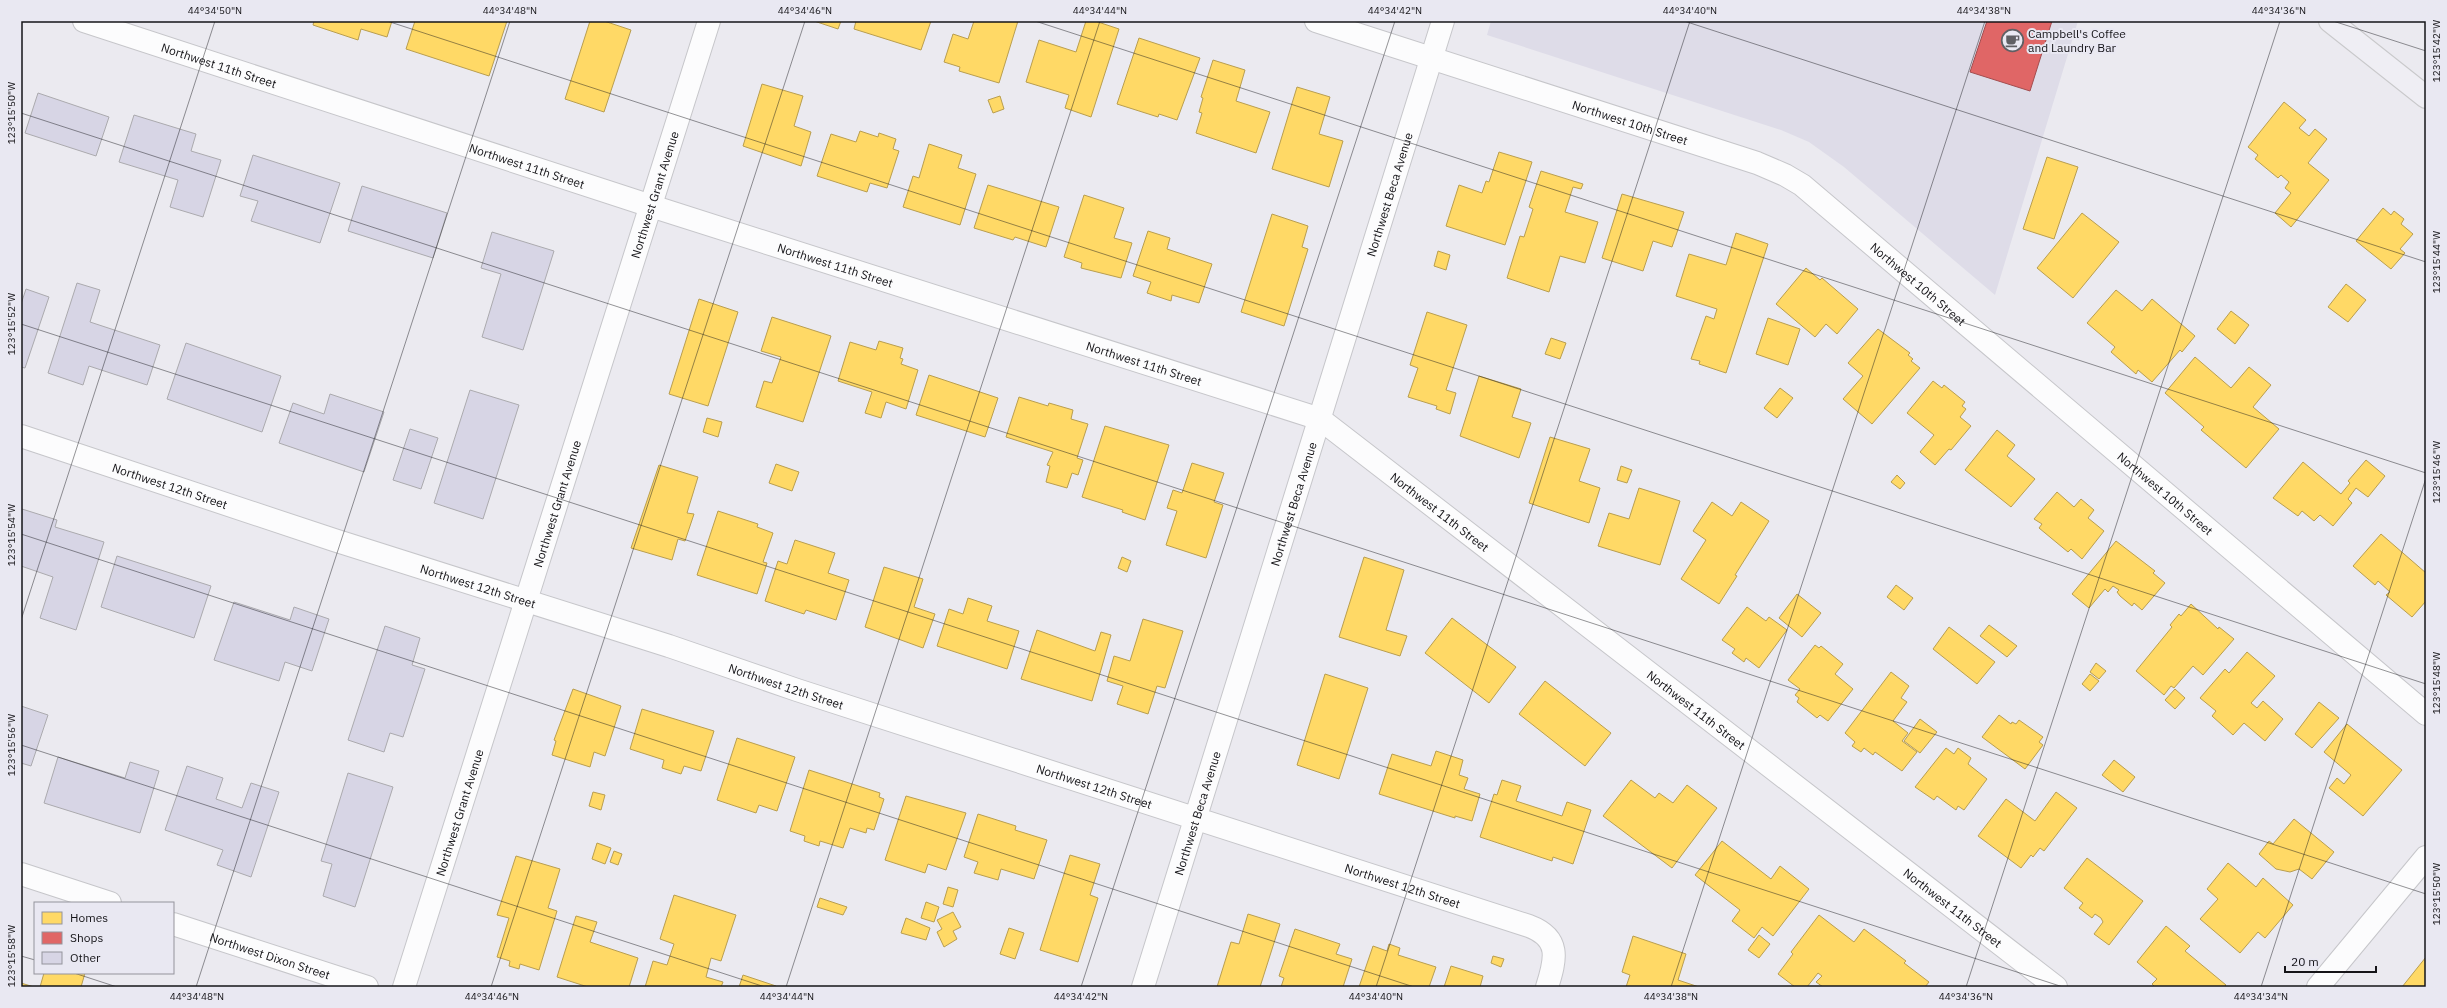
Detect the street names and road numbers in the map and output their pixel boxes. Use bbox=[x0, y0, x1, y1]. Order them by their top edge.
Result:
street label: Northwest 11th Street bbox=[159, 39, 279, 91]
street label: Northwest 10th Street bbox=[1570, 97, 1690, 148]
street label: Northwest Grant Avenue bbox=[627, 129, 681, 260]
street label: Northwest Beca Avenue bbox=[1363, 130, 1416, 258]
street label: Northwest 11th Street bbox=[467, 140, 587, 191]
street label: Northwest 11th Street bbox=[776, 239, 895, 290]
street label: Northwest 10th Street bbox=[1868, 239, 1969, 328]
street label: Northwest 11th Street bbox=[1085, 338, 1204, 388]
street label: Northwest Grant Avenue bbox=[530, 438, 584, 569]
street label: Northwest Beca Avenue bbox=[1267, 440, 1319, 568]
street label: Northwest 10th Street bbox=[2115, 448, 2216, 538]
street label: Northwest 12th Street bbox=[110, 459, 230, 512]
street label: Northwest 11th Street bbox=[1388, 469, 1492, 554]
street label: Northwest 12th Street bbox=[418, 560, 538, 611]
street label: Northwest 12th Street bbox=[727, 660, 846, 712]
street label: Northwest 11th Street bbox=[1644, 667, 1749, 752]
street label: Northwest Grant Avenue bbox=[432, 747, 486, 878]
street label: Northwest Beca Avenue bbox=[1171, 749, 1223, 877]
street label: Northwest 12th Street bbox=[1035, 760, 1154, 812]
street label: Northwest 12th Street bbox=[1343, 860, 1462, 911]
street label: Northwest 11th Street bbox=[1901, 865, 2005, 950]
street label: Northwest Dixon Street bbox=[208, 929, 332, 982]

